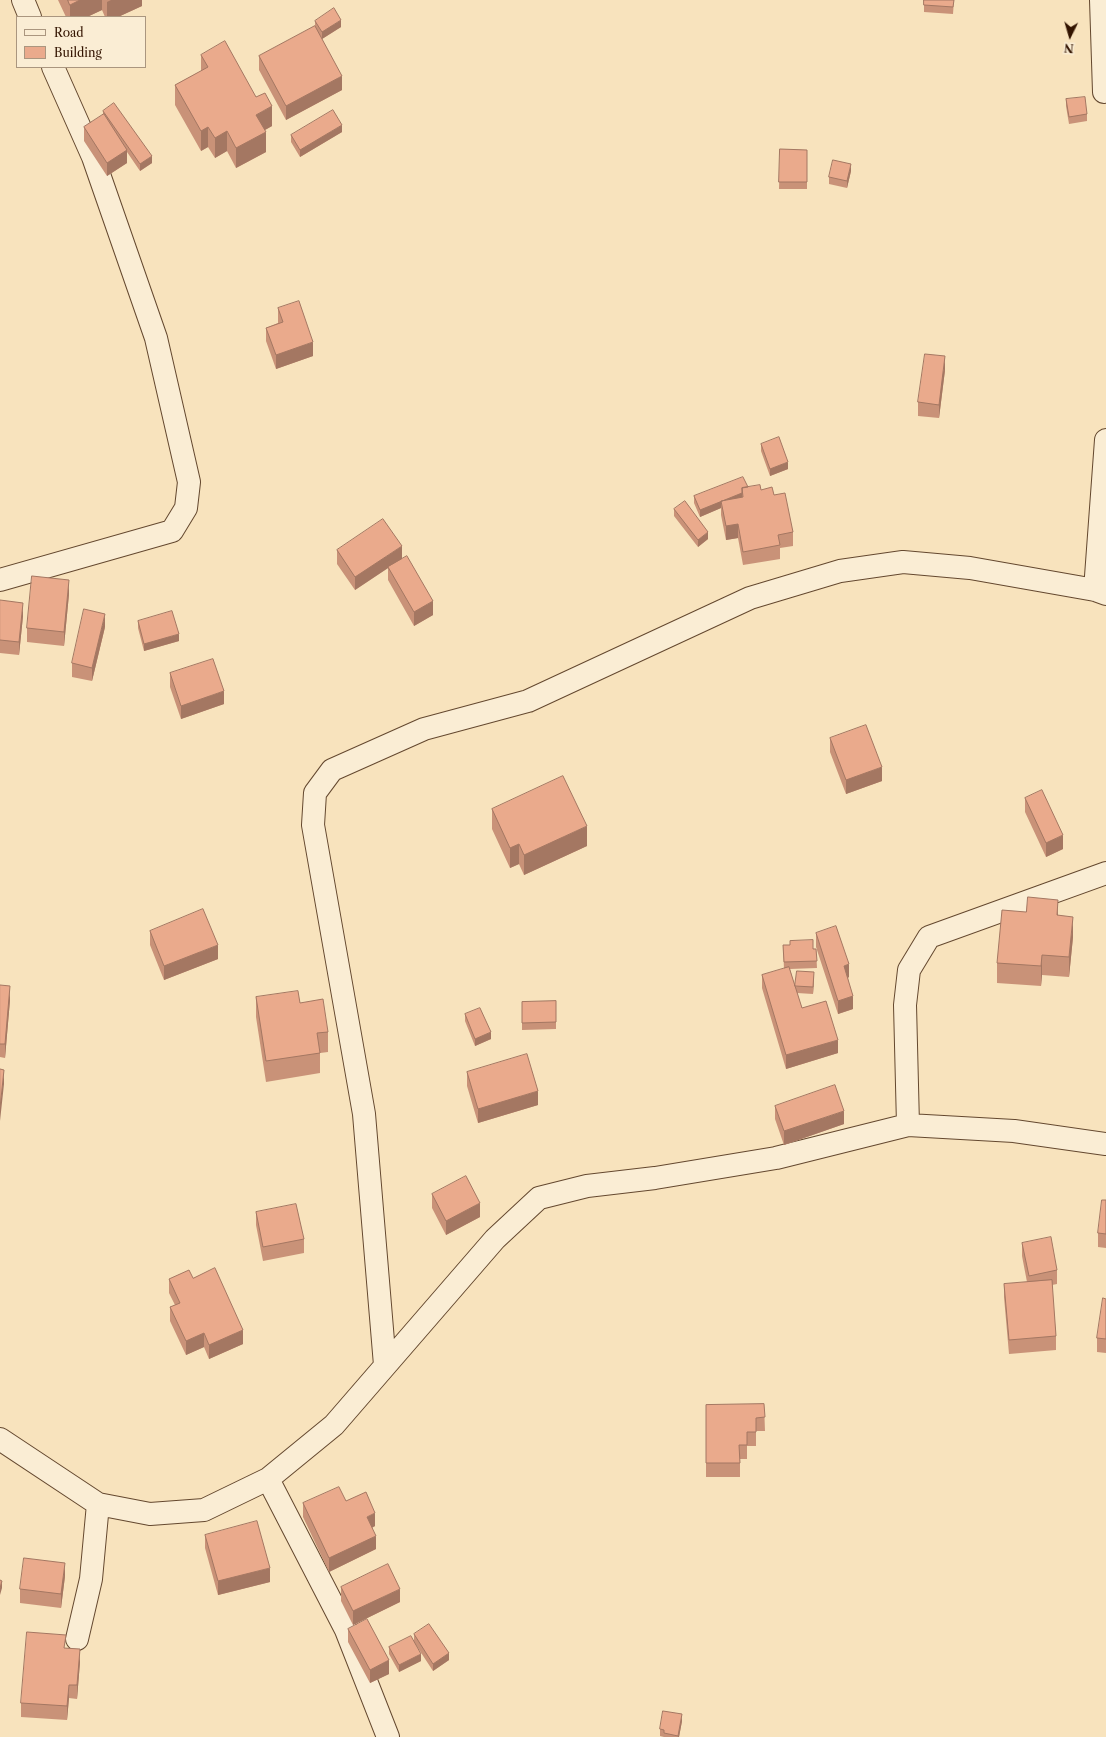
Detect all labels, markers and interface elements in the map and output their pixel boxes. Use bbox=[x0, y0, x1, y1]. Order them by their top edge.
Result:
legend bbox=[16, 16, 146, 68]
north arrow bbox=[1050, 16, 1090, 56]
text: Road bbox=[54, 25, 84, 40]
text: N bbox=[1064, 41, 1074, 55]
text: Building bbox=[54, 45, 102, 60]

